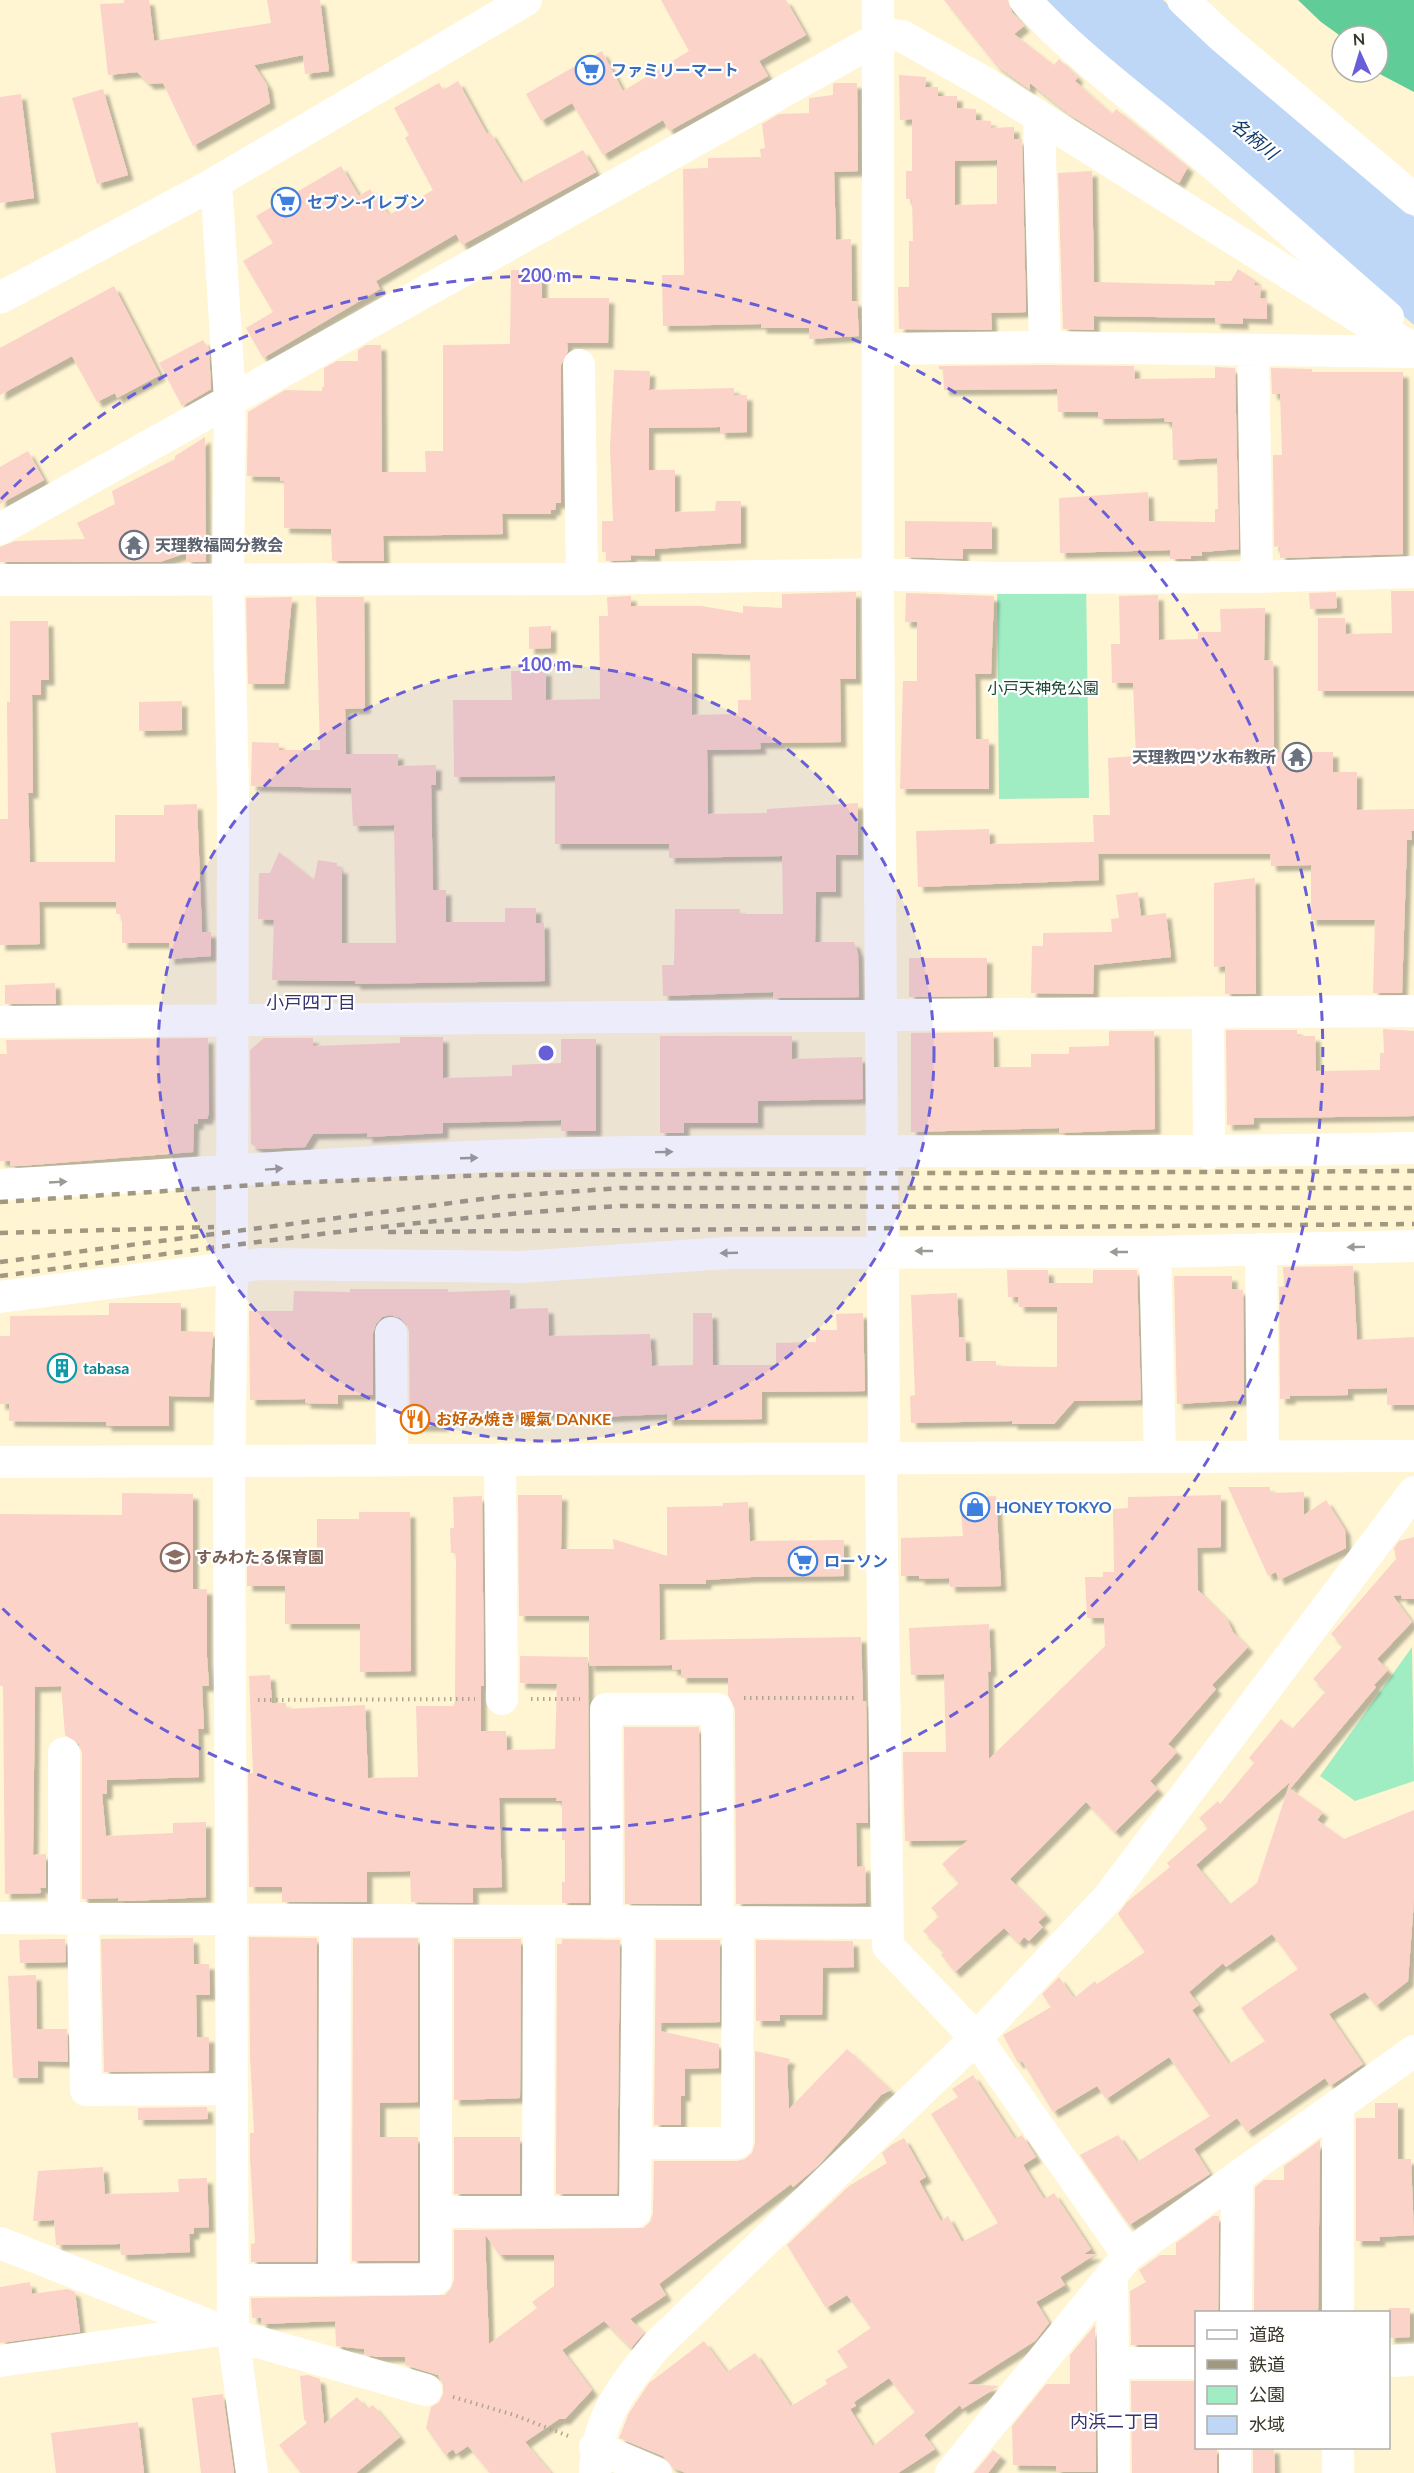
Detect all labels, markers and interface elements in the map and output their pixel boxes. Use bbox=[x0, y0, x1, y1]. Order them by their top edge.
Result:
north arrow bbox=[1330, 24, 1390, 84]
text: N bbox=[1352, 29, 1366, 48]
supermarket icon: ファミリーマート bbox=[574, 54, 606, 86]
place label: ファミリーマート bbox=[611, 60, 739, 79]
water label: 名柄川 bbox=[1227, 113, 1284, 165]
supermarket icon: セブン-イレブン bbox=[270, 186, 302, 218]
place label: セブン-イレブン bbox=[307, 192, 425, 211]
text: 200 m bbox=[521, 264, 571, 286]
temple icon: 天理教福岡分教会 bbox=[118, 529, 150, 561]
place label: 天理教福岡分教会 bbox=[155, 535, 283, 554]
text: 100 m bbox=[521, 653, 571, 675]
park label: 小戸天神免公園 bbox=[987, 678, 1099, 697]
temple icon: 天理教四ツ水布教所 bbox=[1281, 741, 1313, 773]
place label: 天理教四ツ水布教所 bbox=[1132, 747, 1276, 766]
district label: 小戸四丁目 bbox=[266, 991, 356, 1013]
centre of rings bbox=[536, 1043, 556, 1063]
one-way arrow bbox=[654, 1147, 673, 1157]
one-way arrow bbox=[459, 1153, 478, 1162]
one-way arrow bbox=[265, 1164, 284, 1173]
one-way arrow bbox=[49, 1177, 68, 1186]
one-way arrow bbox=[1346, 1243, 1365, 1252]
one-way arrow bbox=[914, 1246, 933, 1256]
one-way arrow bbox=[1109, 1247, 1128, 1257]
one-way arrow bbox=[719, 1248, 738, 1258]
building icon: tabasa bbox=[46, 1352, 78, 1384]
place label: tabasa bbox=[83, 1358, 129, 1377]
restaurant icon: お好み焼き 暖氣 DANKE bbox=[399, 1403, 431, 1435]
place label: お好み焼き 暖氣 DANKE bbox=[436, 1409, 611, 1428]
shop icon: HONEY TOKYO bbox=[959, 1491, 991, 1523]
place label: HONEY TOKYO bbox=[996, 1497, 1112, 1516]
school or university icon: すみわたる保育園 bbox=[159, 1541, 191, 1573]
supermarket icon: ローソン bbox=[787, 1545, 819, 1577]
place label: すみわたる保育園 bbox=[196, 1547, 324, 1566]
place label: ローソン bbox=[824, 1551, 888, 1570]
legend bbox=[1195, 2311, 1390, 2449]
text: 道路 bbox=[1249, 2323, 1285, 2345]
text: 鉄道 bbox=[1249, 2353, 1285, 2375]
text: 公園 bbox=[1249, 2383, 1285, 2405]
district label: 内浜二丁目 bbox=[1070, 2410, 1160, 2432]
text: 水域 bbox=[1249, 2413, 1285, 2435]

